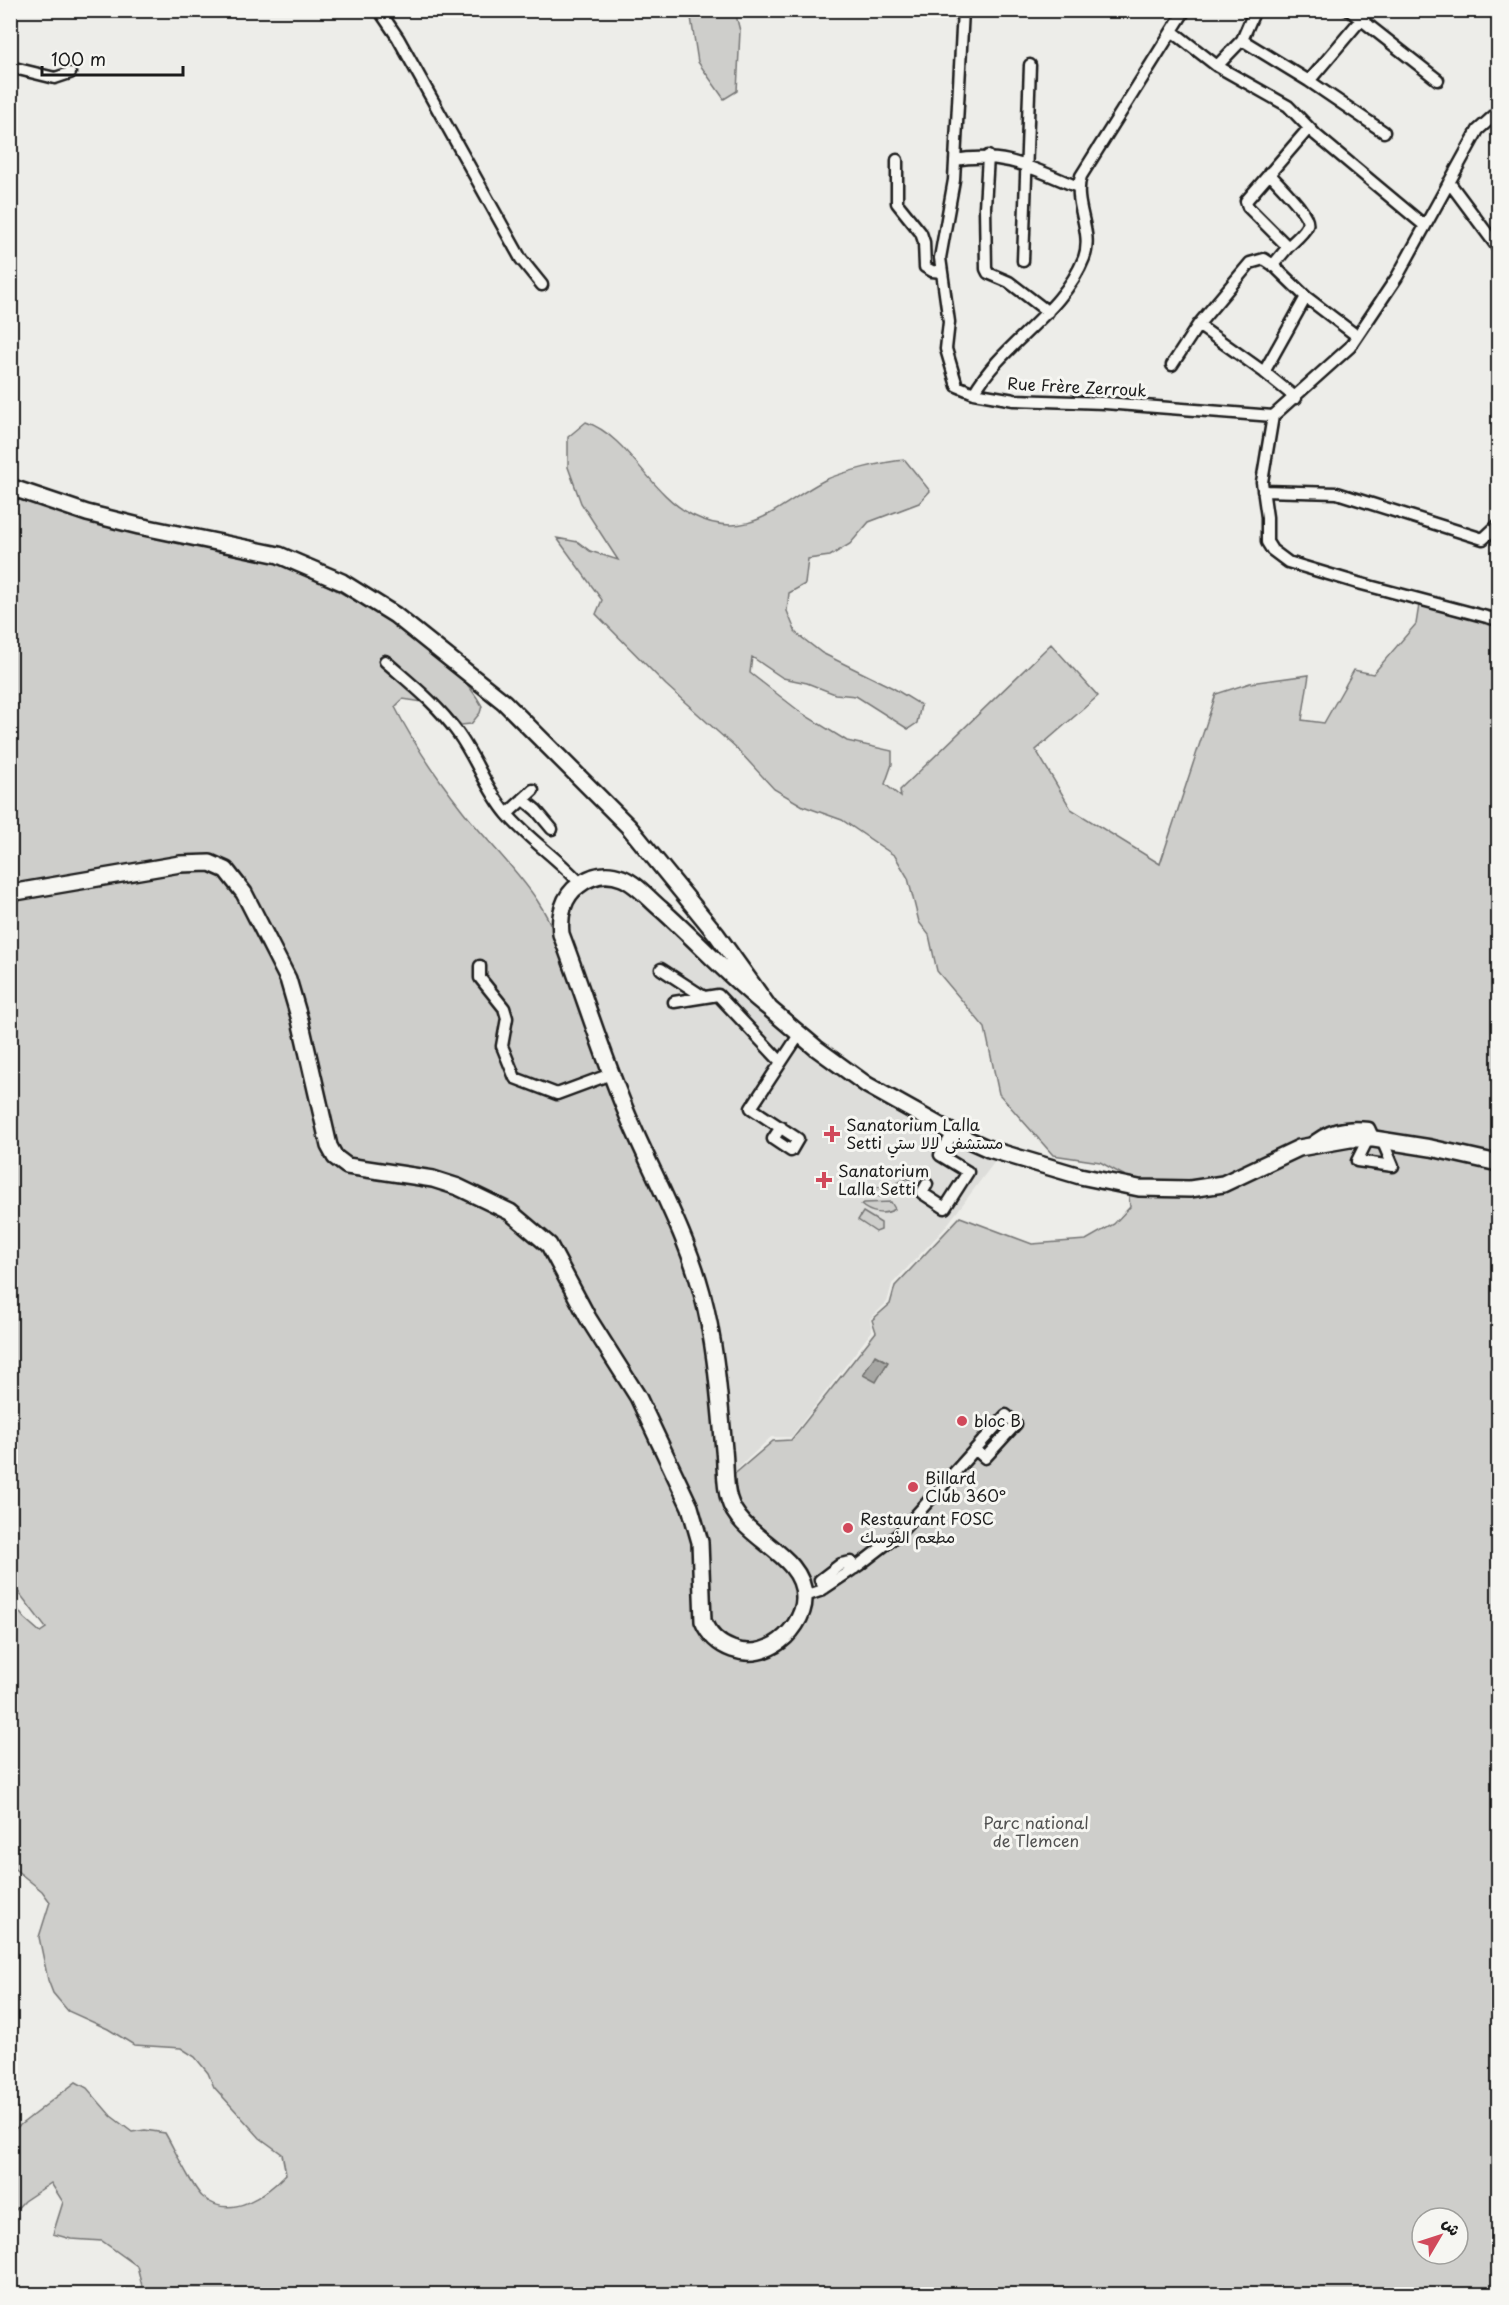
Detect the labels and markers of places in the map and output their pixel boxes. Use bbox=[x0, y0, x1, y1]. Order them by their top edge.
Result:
place label: Sanatorium Lalla Setti مستشفى لالا ستي bbox=[846, 1112, 1003, 1158]
marker: Sanatorium Lalla Setti مستشفى لالا ستي bbox=[823, 1125, 841, 1143]
place label: Sanatorium Lalla Setti bbox=[838, 1158, 929, 1200]
marker: Sanatorium Lalla Setti bbox=[815, 1171, 833, 1189]
place label: bloc B bbox=[974, 1408, 1021, 1432]
marker: bloc B bbox=[955, 1414, 969, 1428]
place label: Billard Club 360° bbox=[925, 1465, 1006, 1507]
marker: Billard Club 360° bbox=[906, 1480, 920, 1494]
place label: Restaurant FOSC مطعم الفوسك bbox=[860, 1506, 994, 1550]
marker: Restaurant FOSC مطعم الفوسك bbox=[841, 1521, 855, 1535]

